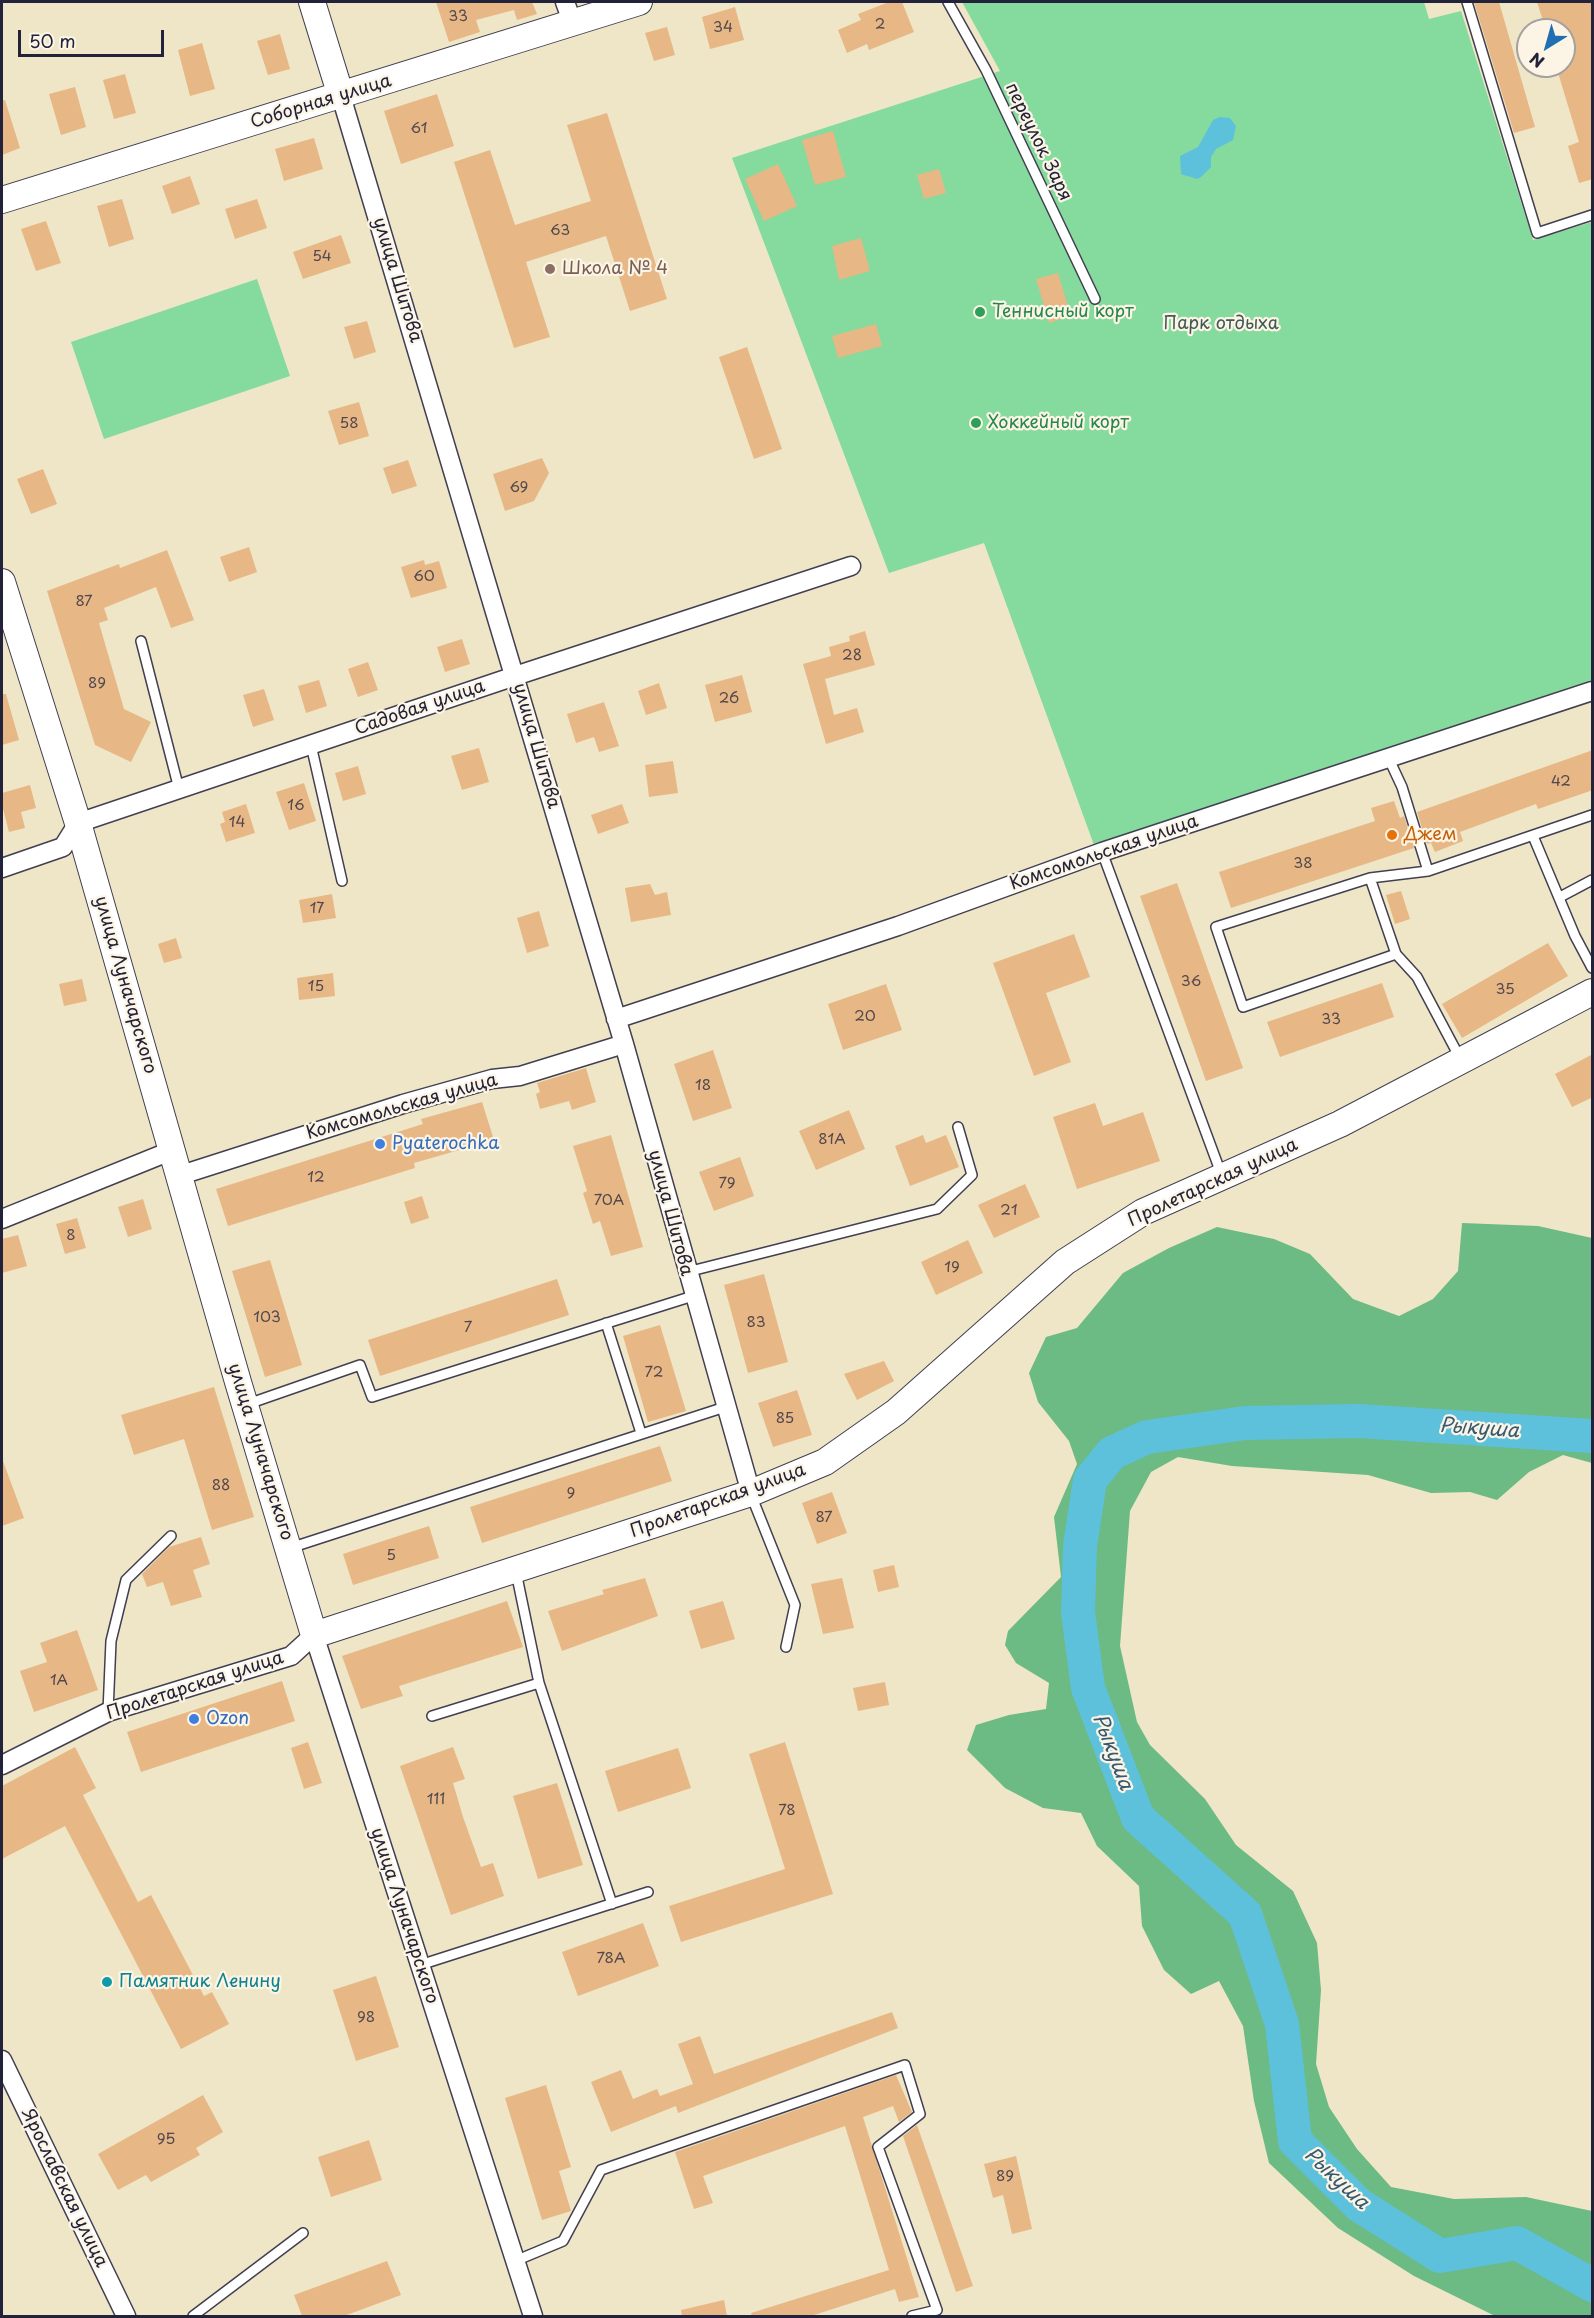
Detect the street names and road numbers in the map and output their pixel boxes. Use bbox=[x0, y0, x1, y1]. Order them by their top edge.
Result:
street label: Соборная улица bbox=[248, 70, 394, 134]
street label: переулок Заря bbox=[1000, 79, 1076, 205]
street label: улица Шитова bbox=[368, 215, 426, 345]
street label: Садовая улица bbox=[352, 676, 488, 740]
street label: улица Шитова bbox=[508, 681, 564, 811]
street label: Комсомольская улица bbox=[1007, 811, 1201, 895]
street label: улица Луначарского bbox=[89, 894, 161, 1076]
street label: Комсомольская улица bbox=[304, 1069, 500, 1145]
street label: Пролетарская улица bbox=[1125, 1134, 1301, 1232]
street label: улица Шитова bbox=[643, 1148, 697, 1278]
street label: улица Луначарского bbox=[223, 1361, 297, 1543]
street label: Пролетарская улица bbox=[627, 1459, 809, 1543]
street label: Пролетарская улица bbox=[104, 1647, 286, 1725]
street label: улица Луначарского bbox=[365, 1825, 443, 2007]
street label: Ярославская улица bbox=[16, 2105, 112, 2271]

